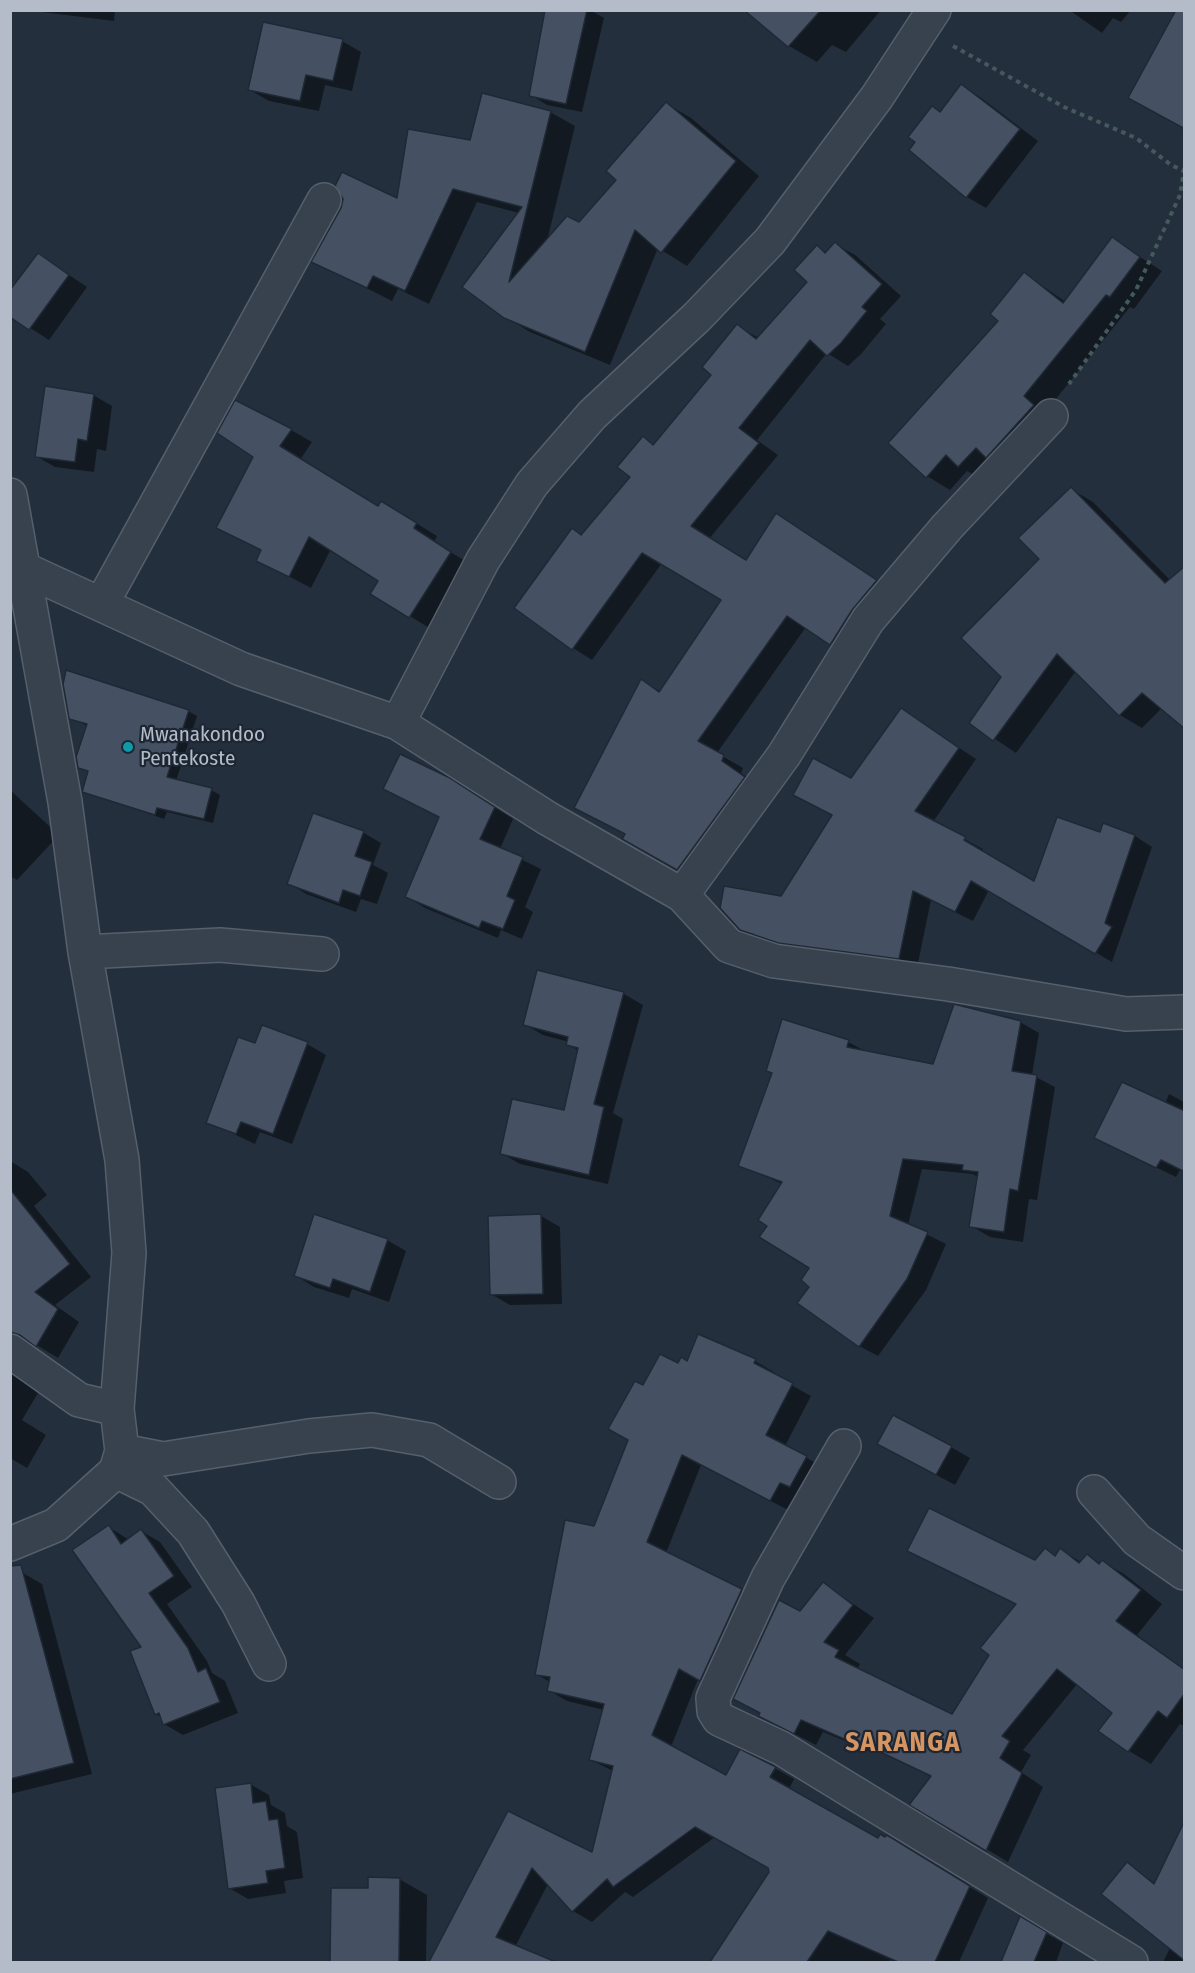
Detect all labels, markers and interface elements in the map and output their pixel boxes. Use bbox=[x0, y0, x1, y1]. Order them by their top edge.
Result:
place label: Mwanakondoo Pentekoste bbox=[140, 722, 265, 772]
marker: Mwanakondoo Pentekoste bbox=[121, 740, 135, 754]
district label: SARANGA bbox=[845, 1727, 961, 1759]

